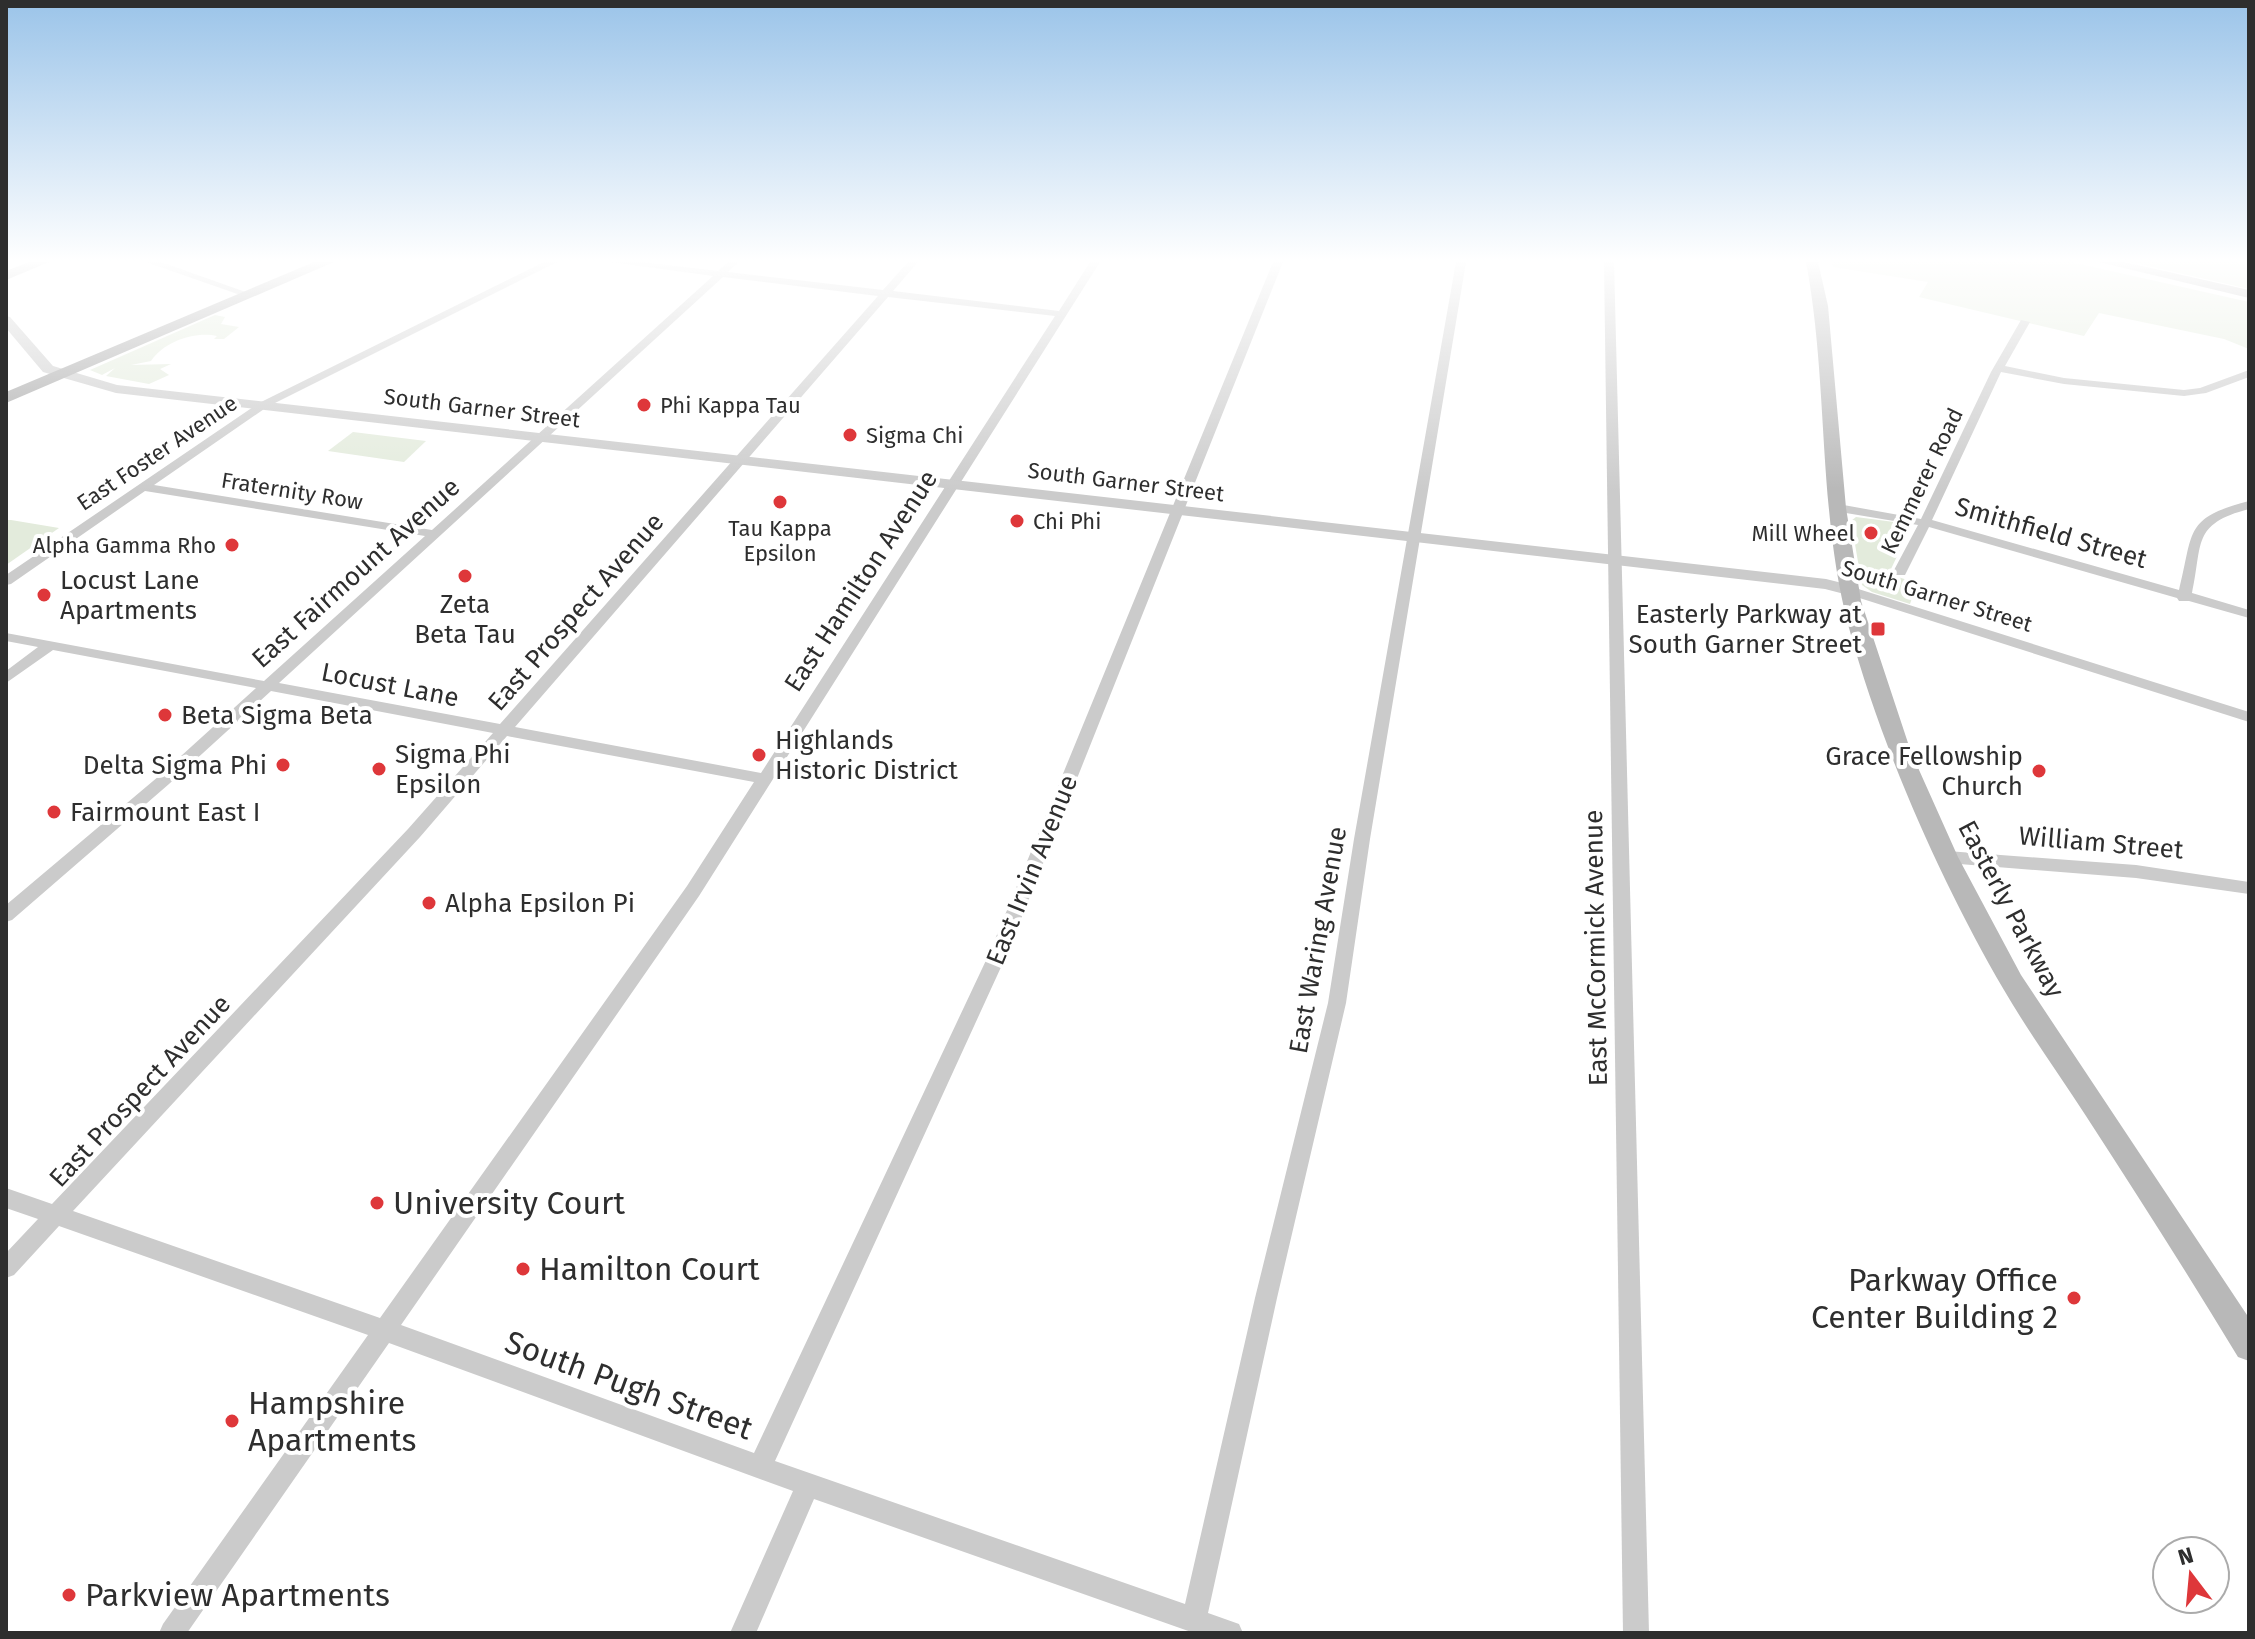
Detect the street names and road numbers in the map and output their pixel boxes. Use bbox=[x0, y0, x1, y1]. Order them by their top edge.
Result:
street label: South Garner Street bbox=[382, 383, 582, 433]
street label: East Foster Avenue bbox=[72, 389, 242, 517]
street label: Kemmerer Road bbox=[1875, 404, 1969, 558]
street label: South Garner Street bbox=[1026, 457, 1226, 507]
street label: East Hamilton Avenue bbox=[778, 465, 944, 697]
street label: Fraternity Row bbox=[219, 466, 365, 516]
street label: East Fairmount Avenue bbox=[246, 471, 466, 675]
street label: Smithfield Street bbox=[1952, 491, 2151, 575]
street label: East Prospect Avenue bbox=[482, 507, 670, 717]
street label: South Garner Street bbox=[1839, 554, 2035, 638]
street label: Locust Lane bbox=[319, 656, 461, 714]
street label: East Irvin Avenue bbox=[980, 770, 1084, 970]
street label: East McCormick Avenue bbox=[1578, 810, 1614, 1086]
street label: Easterly Parkway bbox=[1951, 815, 2071, 1003]
street label: William Street bbox=[2017, 820, 2185, 866]
street label: East Waring Avenue bbox=[1283, 824, 1353, 1056]
street label: East Prospect Avenue bbox=[43, 988, 237, 1194]
street label: South Pugh Street bbox=[500, 1323, 758, 1448]

